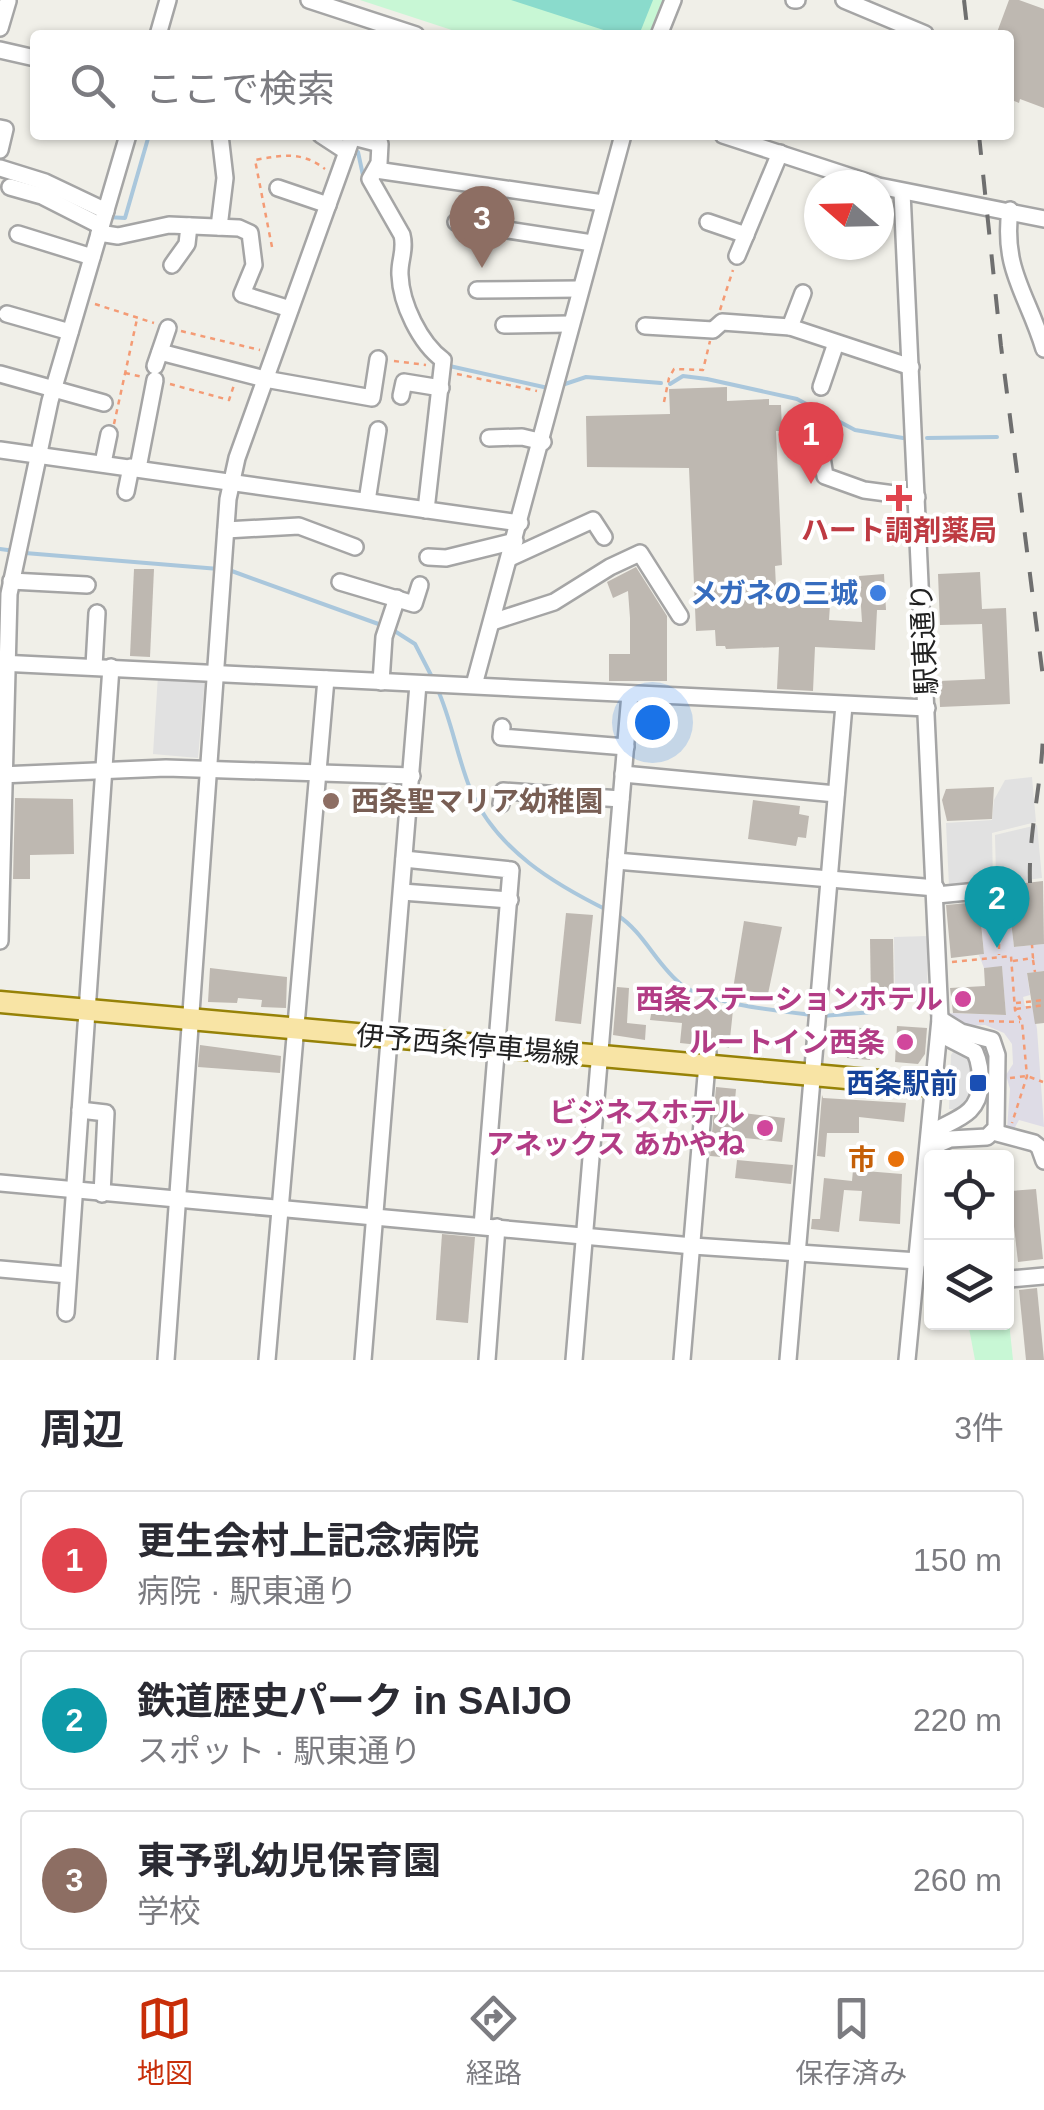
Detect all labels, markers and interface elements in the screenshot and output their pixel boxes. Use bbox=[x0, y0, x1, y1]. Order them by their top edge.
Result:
search box bbox=[30, 30, 1014, 140]
icon: search bbox=[65, 58, 120, 113]
text: ここで検索 bbox=[145, 68, 335, 110]
north arrow bbox=[804, 170, 894, 260]
pin: 3 bbox=[450, 186, 514, 268]
pin: 1 bbox=[778, 402, 844, 484]
marker: ハート調剤薬局 bbox=[888, 487, 910, 509]
place label: ハート調剤薬局 bbox=[801, 515, 997, 546]
place label: メガネの三城 bbox=[690, 578, 858, 609]
marker: メガネの三城 bbox=[867, 582, 889, 604]
street label: 駅東通り bbox=[906, 582, 942, 696]
your location bbox=[627, 697, 678, 748]
place label: 西条聖マリア幼稚園 bbox=[351, 786, 603, 817]
marker: 西条聖マリア幼稚園 bbox=[320, 790, 342, 812]
pin: 2 bbox=[964, 866, 1030, 948]
place label: 西条ステーションホテル bbox=[636, 984, 943, 1015]
marker: 西条ステーションホテル bbox=[952, 988, 974, 1010]
street label: 伊予西条停車場線 bbox=[355, 1020, 581, 1070]
place label: ルートイン西条 bbox=[689, 1027, 885, 1058]
marker: ルートイン西条 bbox=[894, 1031, 916, 1053]
place label: 西条駅前 bbox=[846, 1068, 958, 1099]
marker: 西条駅前 bbox=[967, 1072, 989, 1094]
place label: ビジネスホテル アネックス あかやね bbox=[486, 1097, 745, 1160]
marker: ビジネスホテル アネックス あかやね bbox=[754, 1117, 776, 1139]
place label: 市 bbox=[848, 1144, 876, 1175]
marker: 市 bbox=[885, 1148, 907, 1170]
map controls bbox=[924, 1150, 1014, 1330]
button: locate bbox=[924, 1150, 1014, 1240]
button: layers bbox=[924, 1240, 1014, 1330]
text: 周辺 bbox=[40, 1406, 124, 1453]
text: 3件 bbox=[954, 1410, 1004, 1446]
text: 更生会村上記念病院 bbox=[137, 1520, 479, 1562]
text: 1 bbox=[66, 1542, 83, 1578]
text: 150 m bbox=[913, 1542, 1002, 1578]
text: 病院 · 駅東通り bbox=[137, 1573, 357, 1609]
text: 鉄道歴史パーク in SAIJO bbox=[137, 1680, 572, 1722]
text: 2 bbox=[66, 1702, 83, 1738]
text: 220 m bbox=[913, 1702, 1002, 1738]
text: スポット · 駅東通り bbox=[137, 1733, 421, 1769]
text: 東予乳幼児保育園 bbox=[137, 1840, 441, 1882]
text: 3 bbox=[66, 1862, 83, 1898]
text: 260 m bbox=[913, 1862, 1002, 1898]
text: 学校 bbox=[137, 1893, 201, 1929]
tab: 地図 bbox=[137, 1991, 193, 2091]
tab: 経路 bbox=[466, 1991, 522, 2091]
tab: 保存済み bbox=[795, 1991, 907, 2091]

